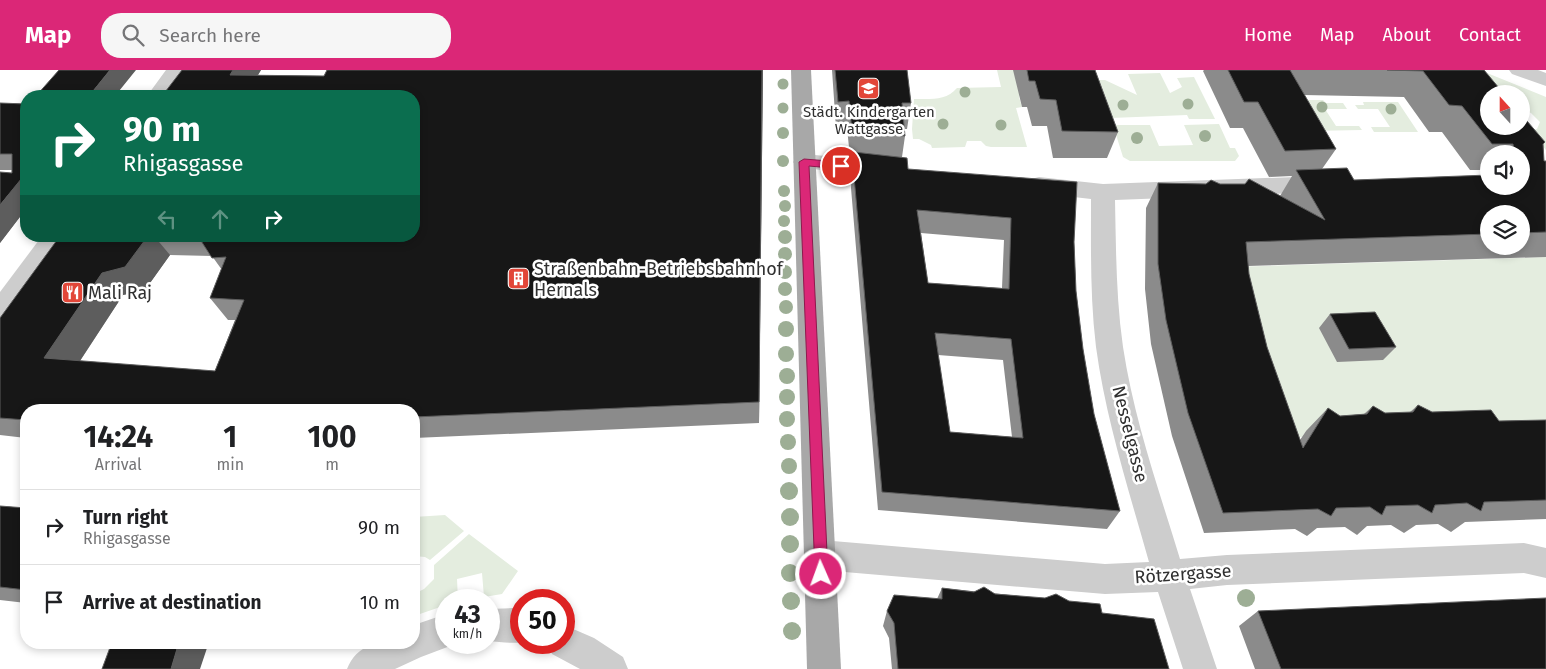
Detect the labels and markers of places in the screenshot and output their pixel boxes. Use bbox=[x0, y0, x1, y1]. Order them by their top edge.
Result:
school or university icon: Städt. Kindergarten Wattgasse bbox=[857, 77, 881, 101]
place label: Städt. Kindergarten Wattgasse bbox=[803, 103, 935, 138]
pin bbox=[820, 145, 862, 187]
place label: Straßenbahn-Betriebsbahnhof Hernals bbox=[534, 258, 785, 301]
building icon: Straßenbahn-Betriebsbahnhof Hernals bbox=[506, 267, 530, 291]
restaurant icon: Mali Raj bbox=[60, 281, 84, 305]
place label: Mali Raj bbox=[88, 282, 152, 304]

